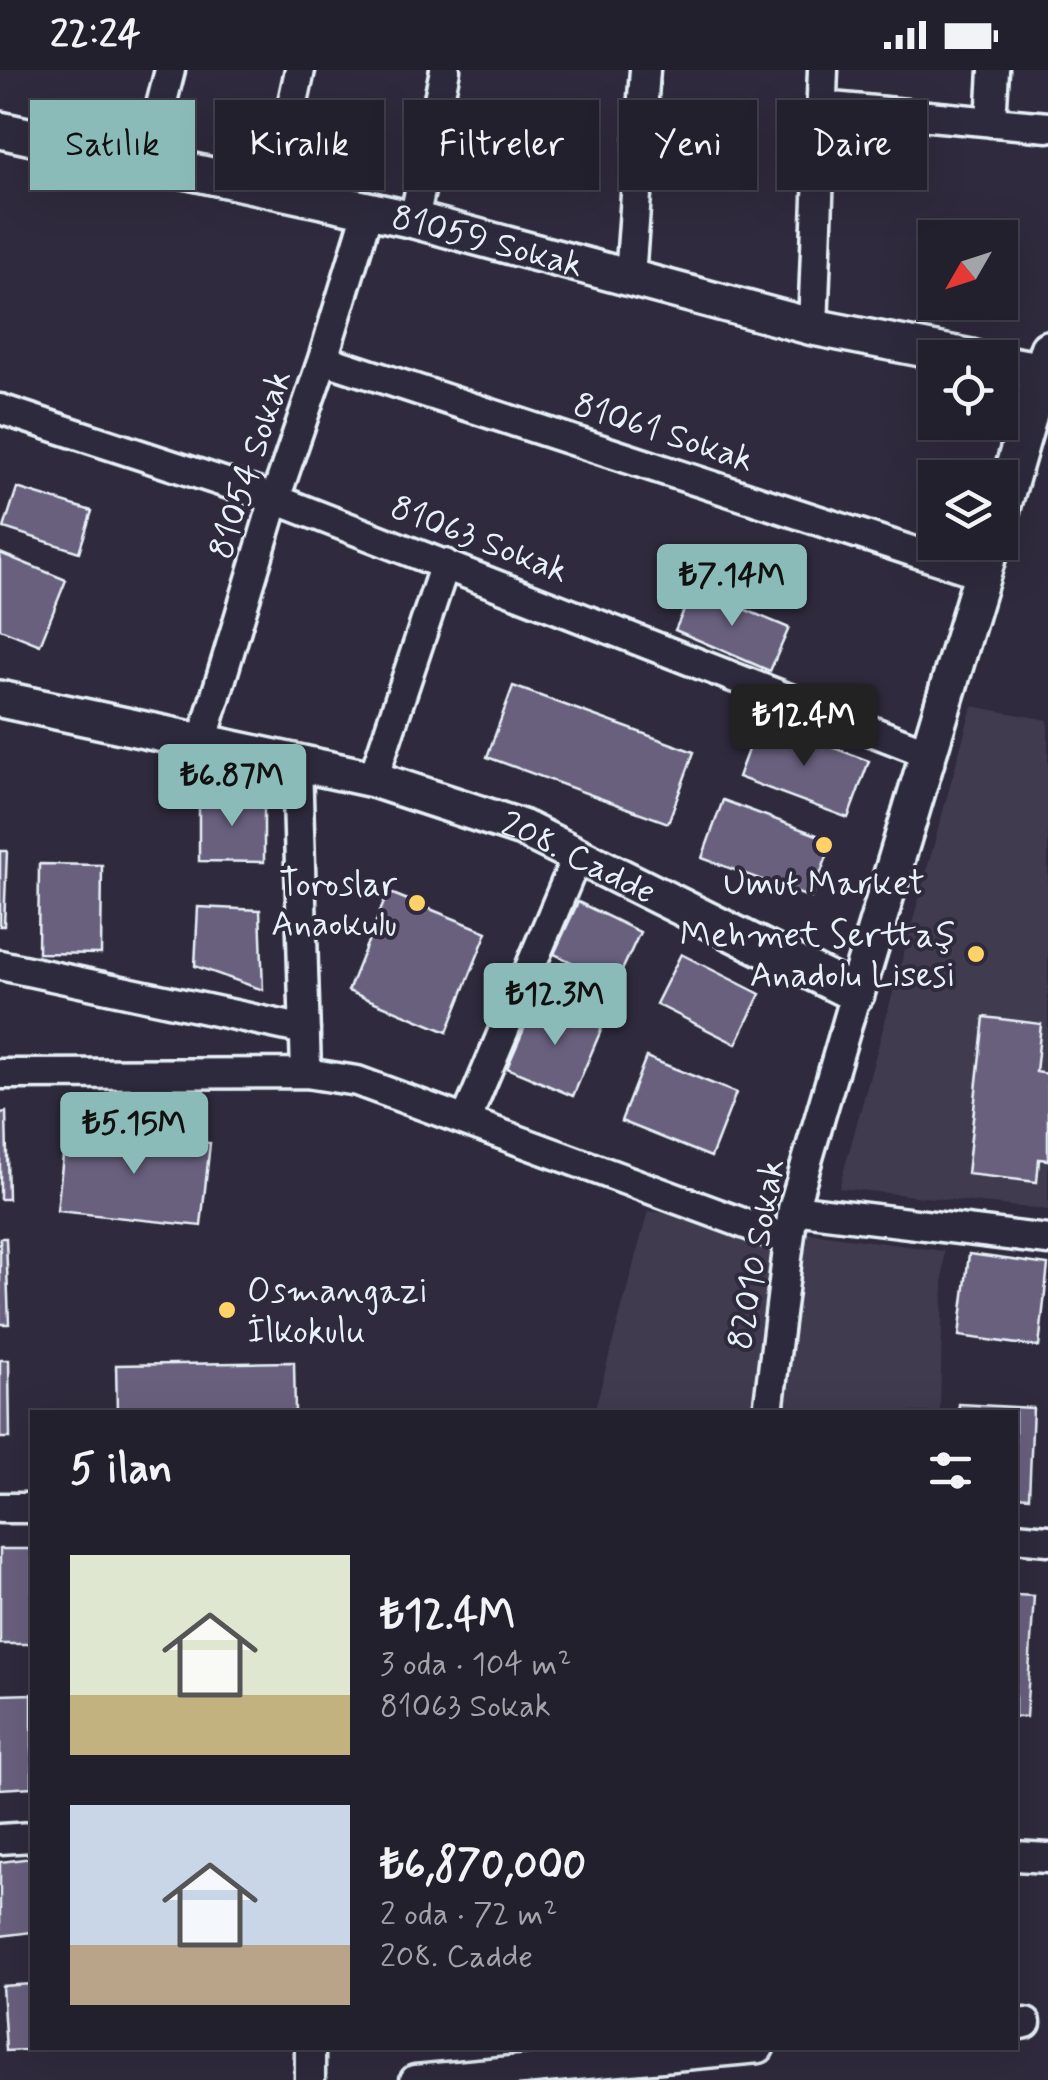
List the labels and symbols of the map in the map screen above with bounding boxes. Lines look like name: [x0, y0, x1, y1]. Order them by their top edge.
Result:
street label: 81059 Sokak: [388, 195, 588, 289]
north arrow: [918, 220, 1018, 320]
street label: 81054 Sokak: [199, 364, 303, 565]
street label: 81061 Sokak: [567, 382, 759, 484]
street label: 81063 Sokak: [384, 485, 575, 595]
pin: ₺7.14M: [651, 544, 813, 629]
pin: ₺12.4M: [723, 684, 885, 769]
pin: ₺6.87M: [151, 744, 313, 829]
street label: 208. Cadde: [495, 802, 663, 916]
marker: Umut Market: [813, 834, 835, 856]
place label: Umut Market: [723, 861, 925, 907]
place label: Toroslar Anaokulu: [271, 862, 398, 948]
marker: Toroslar Anaokulu: [406, 892, 428, 914]
place label: Mehmet Serttaş Anadolu Lisesi: [680, 913, 956, 999]
marker: Mehmet Serttaş Anadolu Lisesi: [965, 943, 987, 965]
pin: ₺12.3M: [474, 963, 636, 1048]
pin: ₺5.15M: [53, 1092, 215, 1177]
street label: 82010 Sokak: [718, 1155, 796, 1353]
place label: Osmangazi İlkokulu: [247, 1269, 428, 1355]
marker: Osmangazi İlkokulu: [216, 1299, 238, 1321]

